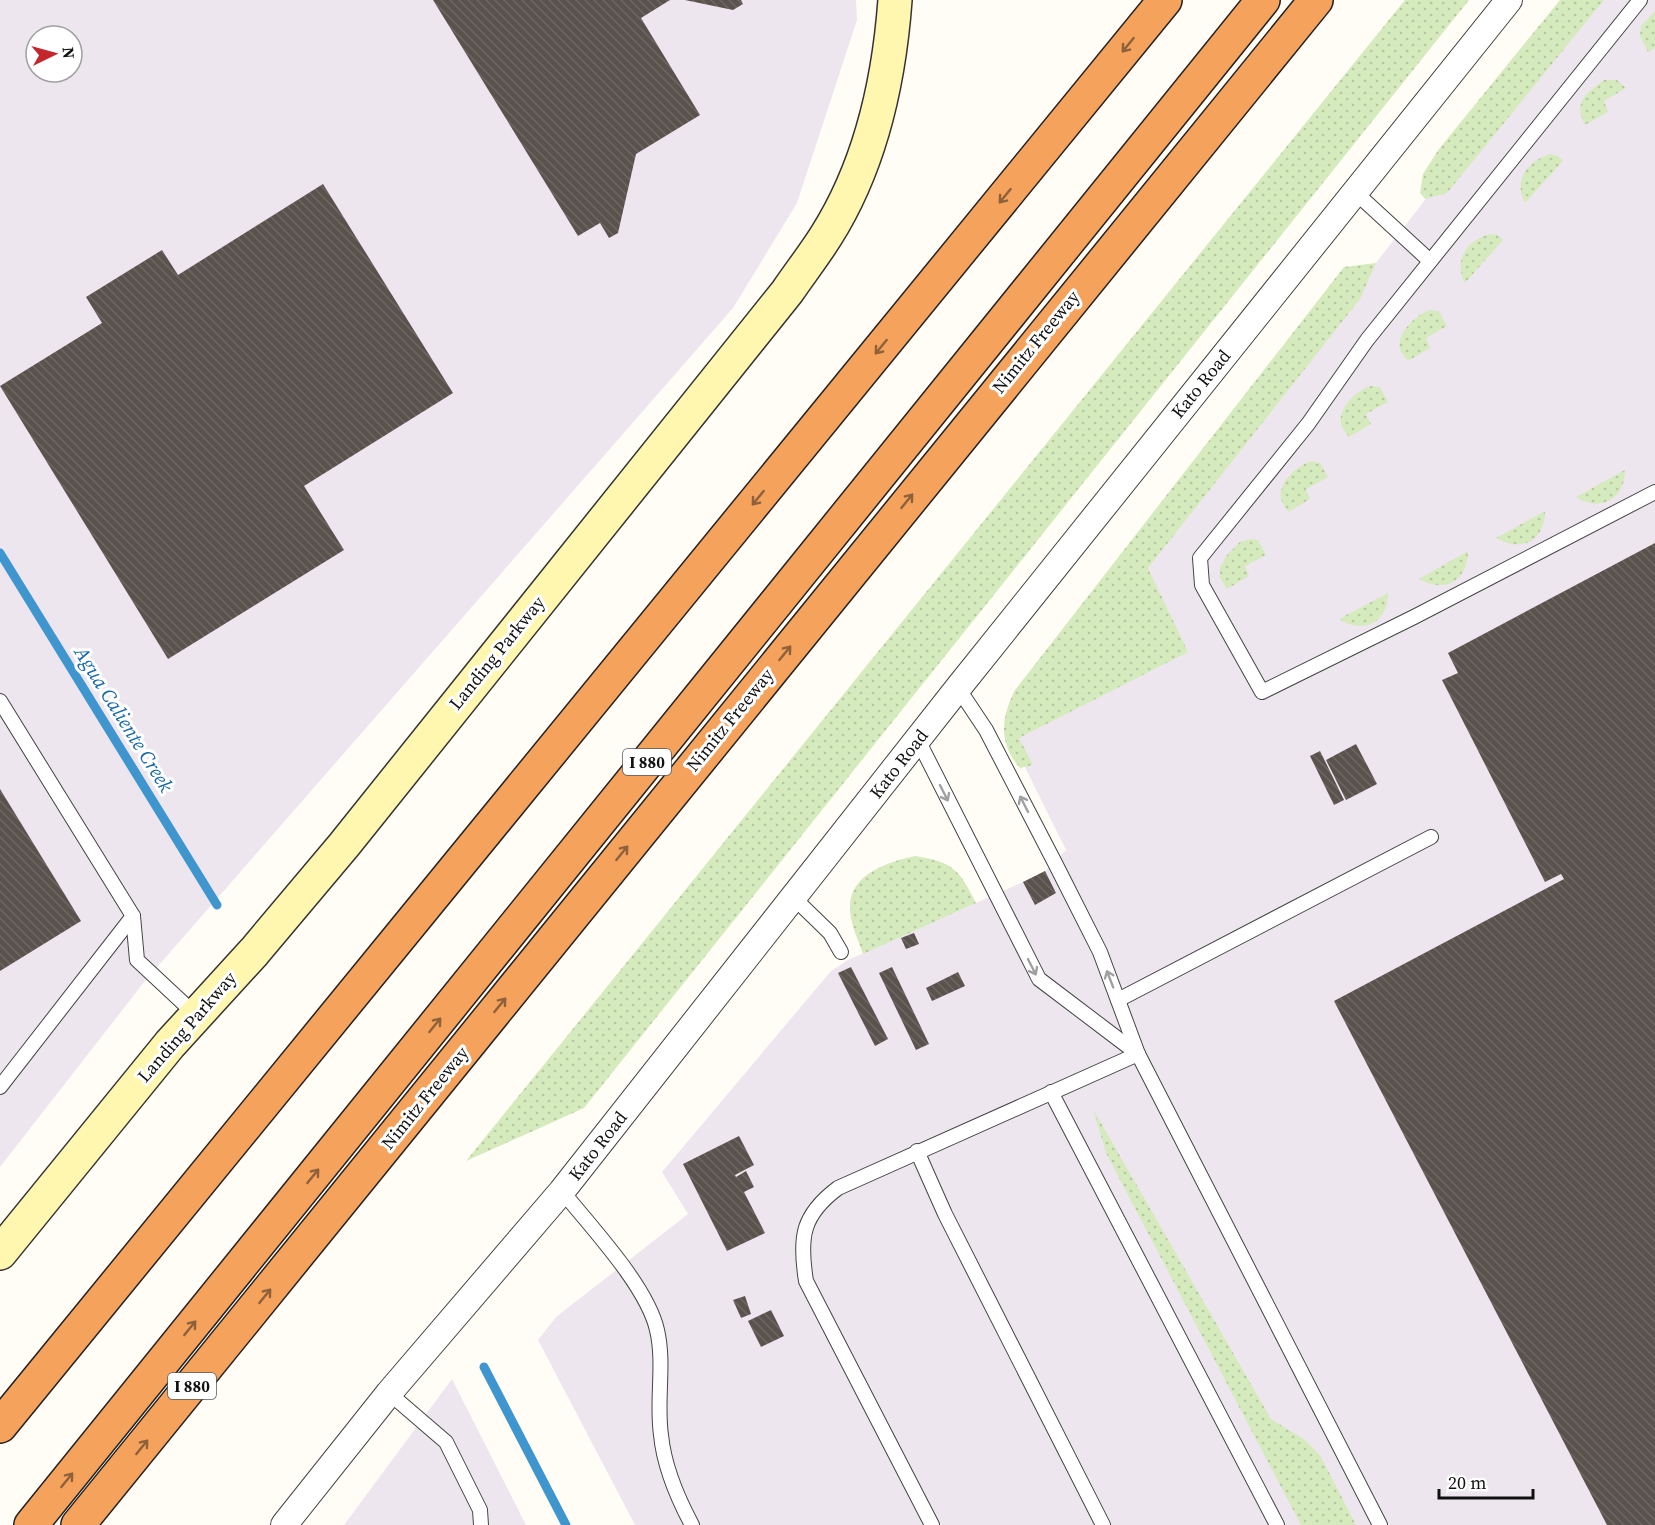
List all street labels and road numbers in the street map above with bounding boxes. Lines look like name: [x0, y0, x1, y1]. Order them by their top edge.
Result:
street label: Nimitz Freeway: [986, 284, 1085, 398]
street label: Kato Road: [1165, 344, 1236, 423]
street label: Landing Parkway: [443, 590, 551, 715]
street label: Nimitz Freeway: [680, 662, 779, 776]
street label: Kato Road: [864, 724, 934, 804]
road number: I 880: [623, 749, 671, 775]
street label: Landing Parkway: [131, 965, 242, 1087]
street label: Nimitz Freeway: [375, 1040, 474, 1154]
street label: Kato Road: [563, 1106, 633, 1186]
road number: I 880: [168, 1373, 216, 1399]

